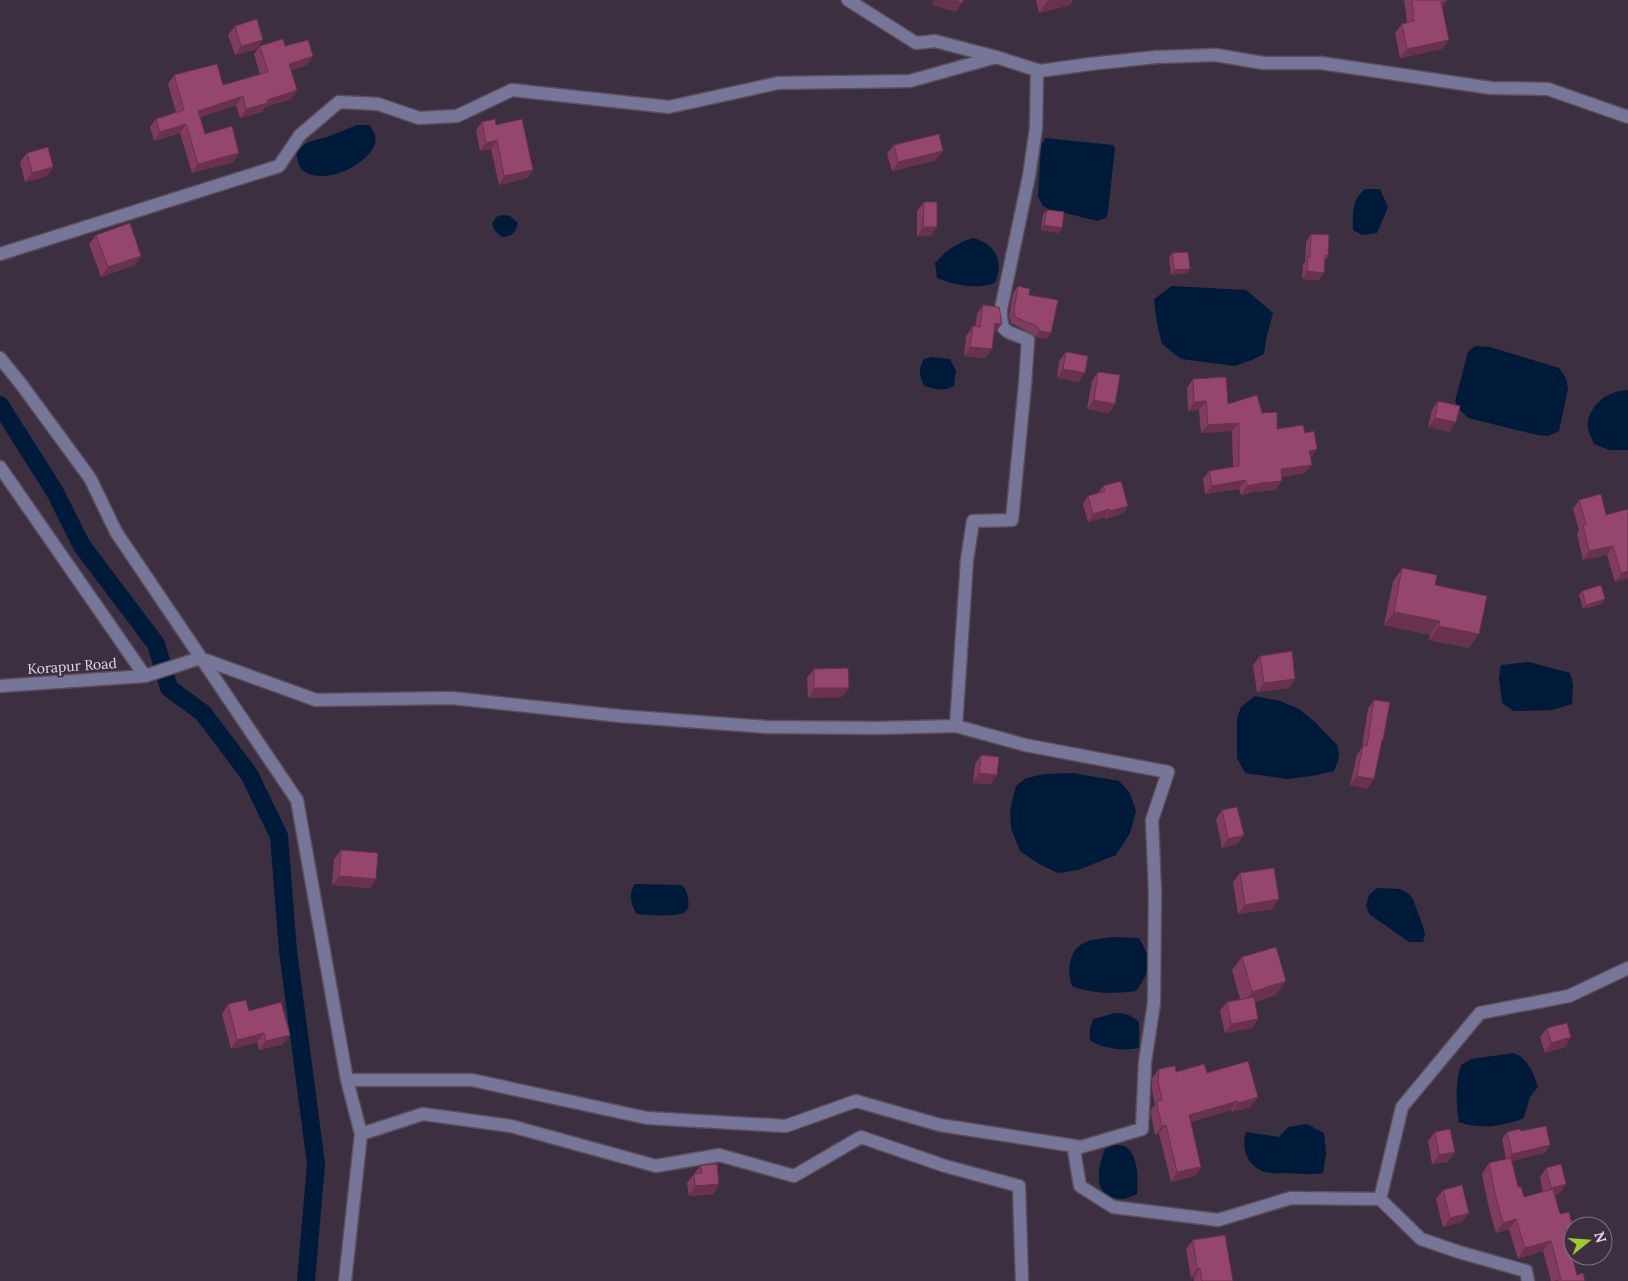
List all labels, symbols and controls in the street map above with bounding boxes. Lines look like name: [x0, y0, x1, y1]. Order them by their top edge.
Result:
street label: Korapur Road: [27, 654, 117, 678]
north arrow: [1563, 1216, 1613, 1266]
text: N: [1590, 1229, 1611, 1245]

